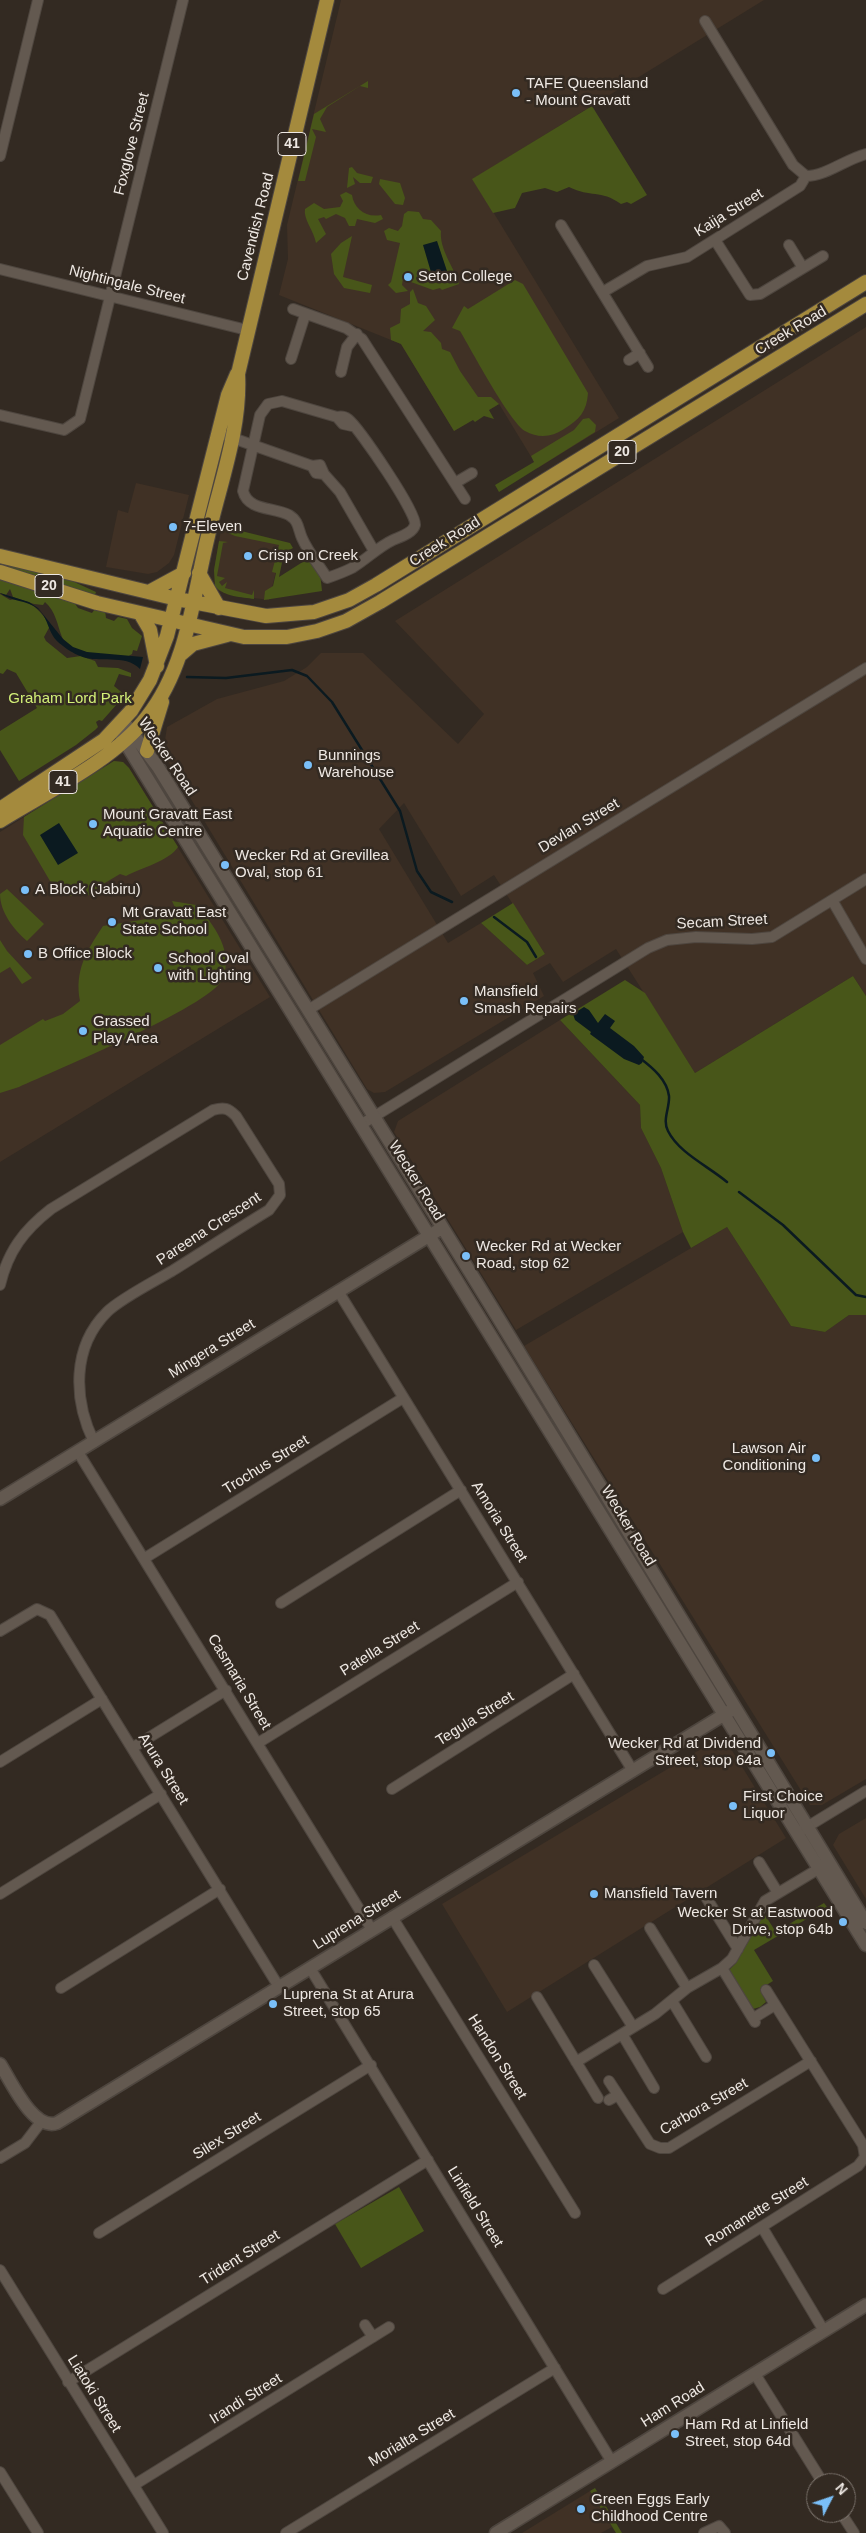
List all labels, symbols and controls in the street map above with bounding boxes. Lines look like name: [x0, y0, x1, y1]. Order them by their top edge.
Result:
place label: TAFE Queensland - Mount Gravatt: [526, 75, 648, 110]
marker: TAFE Queensland - Mount Gravatt: [510, 87, 522, 99]
street label: Foxglove Street: [111, 91, 153, 197]
road number: 41: [278, 132, 306, 156]
street label: Cavendish Road: [234, 171, 278, 283]
street label: Kaija Street: [691, 185, 767, 241]
street label: Nightingale Street: [67, 262, 187, 308]
place label: Seton College: [418, 268, 512, 286]
marker: Seton College: [402, 271, 414, 283]
street label: Creek Road: [752, 303, 830, 359]
road number: 20: [608, 441, 636, 464]
street label: Creek Road: [406, 513, 484, 571]
place label: 7-Eleven: [183, 518, 242, 536]
marker: 7-Eleven: [167, 521, 179, 533]
place label: Crisp on Creek: [258, 547, 358, 565]
marker: Crisp on Creek: [242, 550, 254, 562]
road number: 20: [35, 574, 63, 598]
park label: Graham Lord Park: [8, 690, 132, 708]
street label: Wecker Road: [134, 714, 200, 800]
place label: Bunnings Warehouse: [318, 747, 394, 782]
marker: Bunnings Warehouse: [302, 759, 314, 771]
road number: 41: [49, 770, 77, 794]
street label: Devlan Street: [535, 795, 623, 857]
place label: Mount Gravatt East Aquatic Centre: [103, 806, 232, 841]
marker: Mount Gravatt East Aquatic Centre: [87, 818, 99, 830]
place label: Wecker Rd at Grevillea Oval, stop 61: [235, 847, 389, 882]
marker: Wecker Rd at Grevillea Oval, stop 61: [219, 859, 231, 871]
place label: A Block (Jabiru): [35, 881, 141, 899]
marker: A Block (Jabiru): [19, 884, 31, 896]
place label: Mt Gravatt East State School: [122, 904, 226, 939]
street label: Secam Street: [676, 911, 768, 933]
marker: Mt Gravatt East State School: [106, 916, 118, 928]
place label: B Office Block: [38, 945, 132, 963]
marker: B Office Block: [22, 948, 34, 960]
place label: School Oval with Lighting: [168, 950, 251, 985]
marker: School Oval with Lighting: [152, 962, 164, 974]
place label: Mansfield Smash Repairs: [474, 983, 577, 1018]
marker: Mansfield Smash Repairs: [458, 995, 470, 1007]
place label: Grassed Play Area: [93, 1013, 158, 1048]
marker: Grassed Play Area: [77, 1025, 89, 1037]
street label: Wecker Road: [384, 1138, 448, 1224]
street label: Pareena Crescent: [153, 1189, 265, 1269]
place label: Wecker Rd at Wecker Road, stop 62: [476, 1238, 621, 1273]
marker: Wecker Rd at Wecker Road, stop 62: [460, 1250, 472, 1262]
street label: Mingera Street: [166, 1315, 258, 1383]
street label: Trochus Street: [220, 1431, 312, 1499]
place label: Lawson Air Conditioning: [723, 1440, 806, 1475]
marker: Lawson Air Conditioning: [810, 1452, 822, 1464]
street label: Amoria Street: [467, 1478, 531, 1566]
street label: Wecker Road: [597, 1483, 659, 1569]
street label: Patella Street: [337, 1618, 423, 1680]
street label: Casmaria Street: [203, 1631, 275, 1733]
street label: Tegula Street: [433, 1688, 517, 1750]
street label: Arura Street: [134, 1730, 192, 1808]
place label: Wecker Rd at Dividend Street, stop 64a: [608, 1735, 761, 1770]
marker: Wecker Rd at Dividend Street, stop 64a: [765, 1747, 777, 1759]
place label: First Choice Liquor: [743, 1788, 823, 1823]
marker: First Choice Liquor: [727, 1800, 739, 1812]
place label: Mansfield Tavern: [604, 1885, 717, 1903]
street label: Luprena Street: [310, 1886, 404, 1954]
marker: Mansfield Tavern: [588, 1888, 600, 1900]
place label: Wecker St at Eastwood Drive, stop 64b: [677, 1904, 833, 1939]
marker: Wecker St at Eastwood Drive, stop 64b: [837, 1916, 849, 1928]
place label: Luprena St at Arura Street, stop 65: [283, 1986, 414, 2021]
marker: Luprena St at Arura Street, stop 65: [267, 1998, 279, 2010]
street label: Handon Street: [464, 2011, 530, 2103]
street label: Carbora Street: [657, 2075, 751, 2139]
street label: Silex Street: [190, 2108, 264, 2164]
street label: Linfield Street: [443, 2163, 507, 2251]
street label: Romanette Street: [702, 2173, 812, 2251]
street label: Trident Street: [197, 2226, 283, 2290]
street label: Liatoki Street: [63, 2352, 125, 2436]
street label: Irandi Street: [207, 2370, 285, 2428]
street label: Ham Road: [638, 2378, 708, 2432]
street label: Morialta Street: [366, 2405, 458, 2471]
place label: Ham Rd at Linfield Street, stop 64d: [685, 2416, 808, 2451]
marker: Ham Rd at Linfield Street, stop 64d: [669, 2428, 681, 2440]
north arrow: [806, 2473, 856, 2523]
text: N: [832, 2480, 851, 2498]
place label: Green Eggs Early Childhood Centre: [591, 2491, 709, 2526]
marker: Green Eggs Early Childhood Centre: [575, 2503, 587, 2515]

